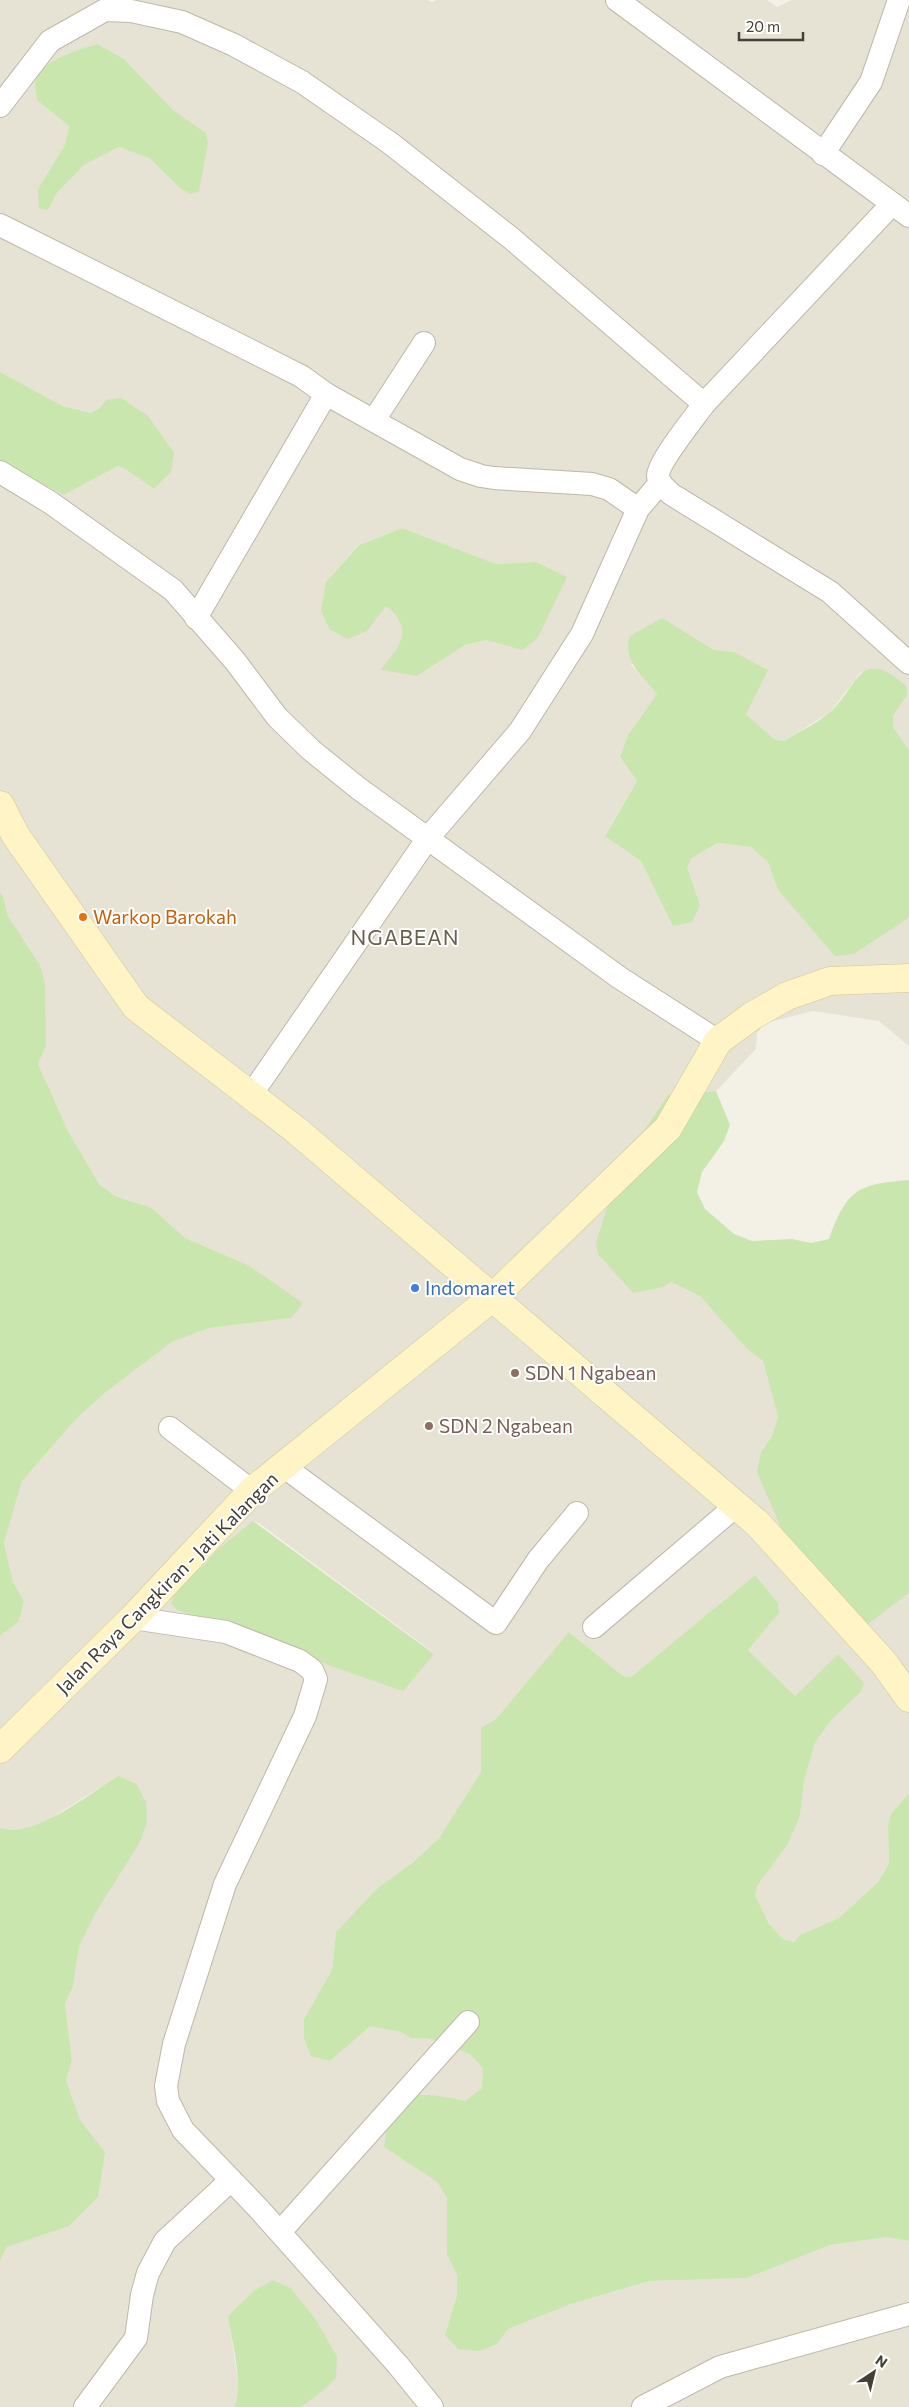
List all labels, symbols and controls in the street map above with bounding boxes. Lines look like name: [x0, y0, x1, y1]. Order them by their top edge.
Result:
scale bar: [739, 10, 803, 42]
text: 20 m: [746, 17, 780, 35]
place label: Warkop Barokah: [93, 905, 237, 928]
marker: Warkop Barokah: [77, 911, 89, 923]
district label: NGABEAN: [350, 924, 460, 949]
place label: Indomaret: [425, 1276, 515, 1299]
marker: Indomaret: [409, 1282, 421, 1294]
place label: SDN 1 Ngabean: [525, 1361, 656, 1384]
marker: SDN 1 Ngabean: [509, 1367, 521, 1379]
place label: SDN 2 Ngabean: [439, 1414, 573, 1437]
marker: SDN 2 Ngabean: [423, 1420, 435, 1432]
street label: Jalan Raya Cangkiran - Jati Kalangan: [51, 1467, 282, 1698]
north arrow: [849, 2347, 899, 2397]
text: N: [873, 2351, 891, 2371]

